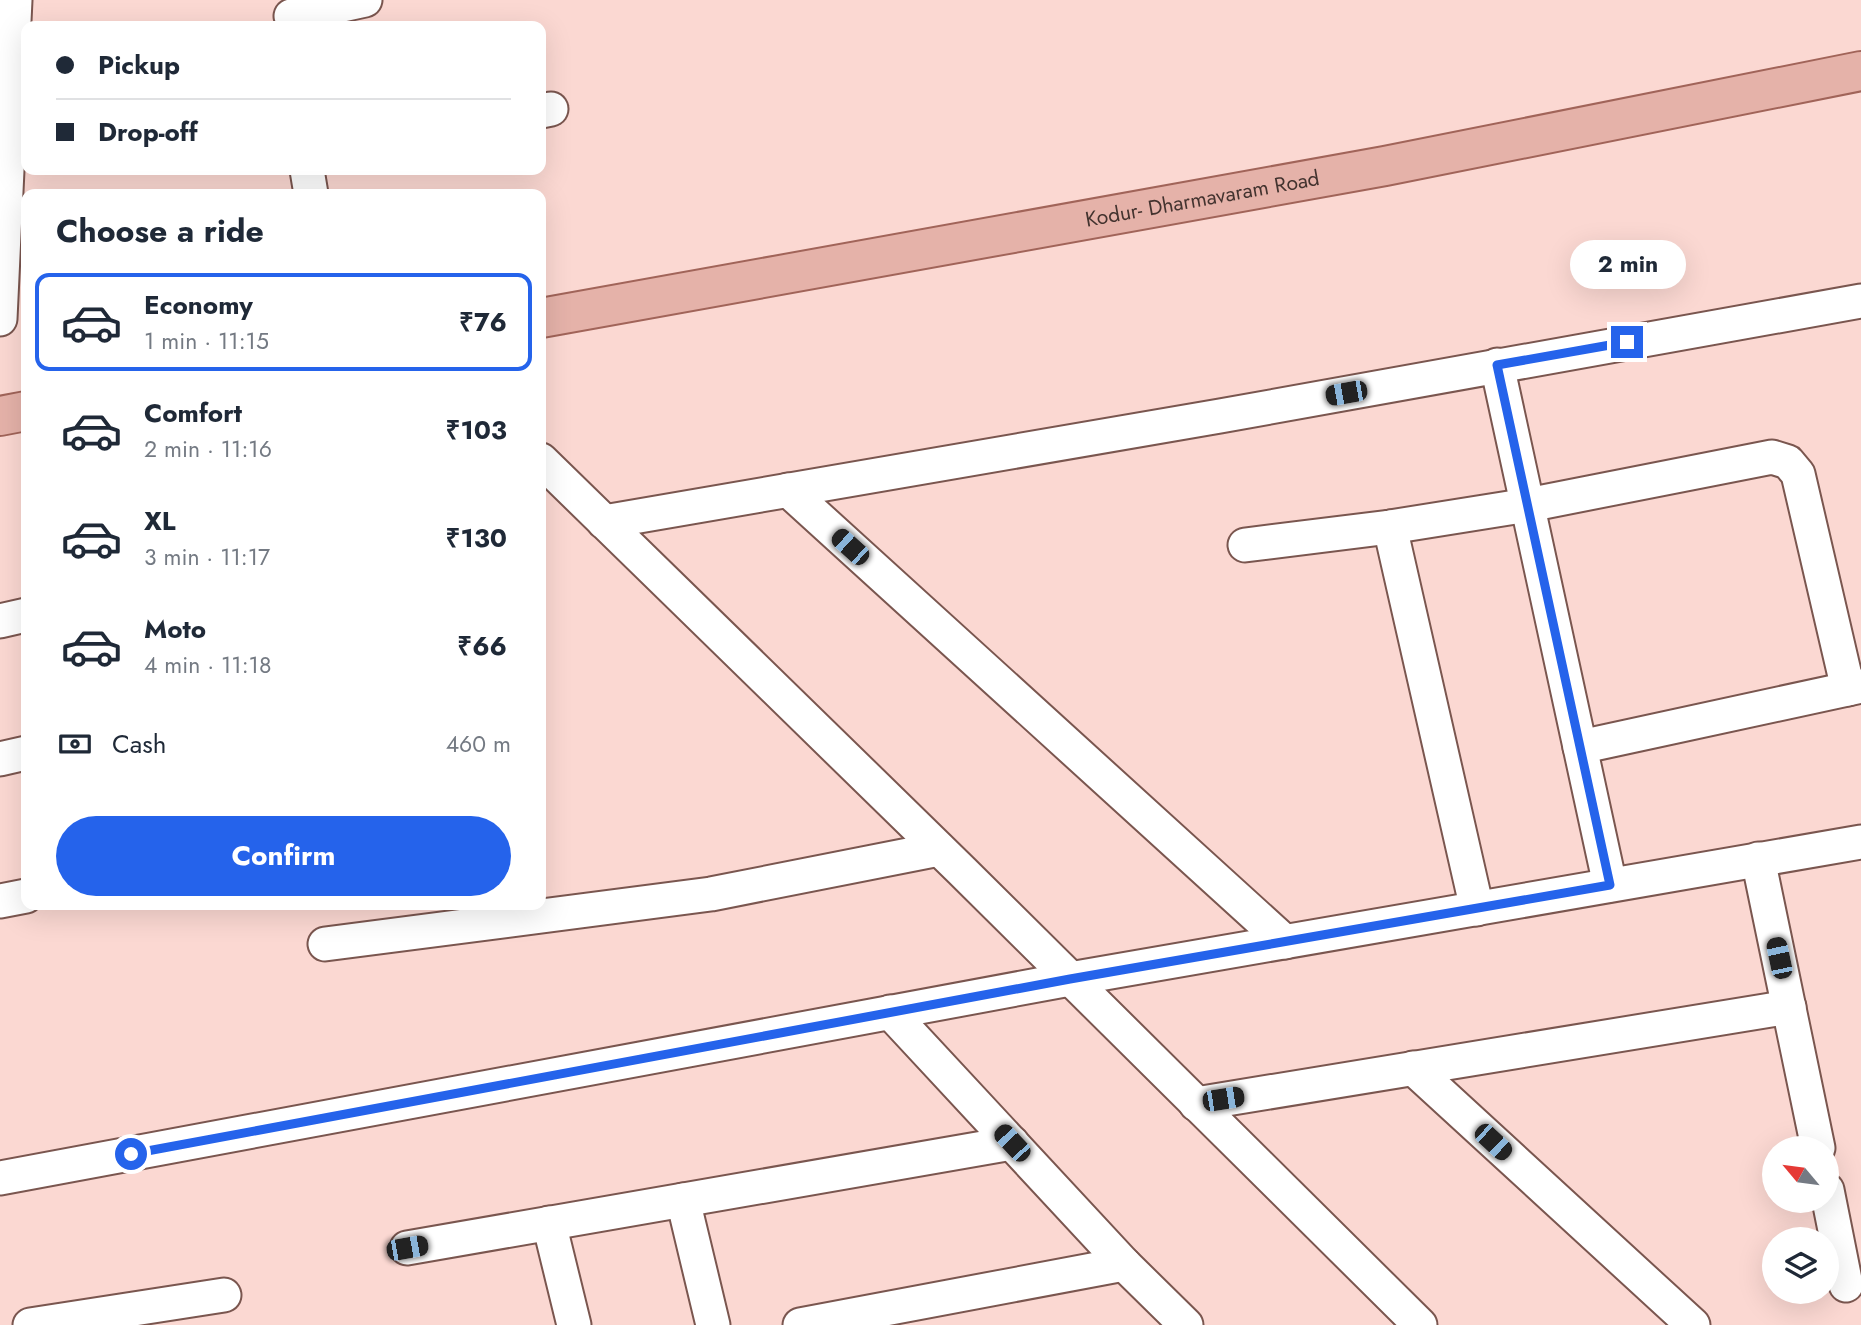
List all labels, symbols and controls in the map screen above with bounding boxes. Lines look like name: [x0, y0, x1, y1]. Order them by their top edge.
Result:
text: Pickup: [98, 46, 180, 84]
text: Drop-off: [98, 113, 198, 151]
street label: Kodur- Dharmavaram Road: [1083, 163, 1322, 235]
text: Choose a ride: [56, 208, 264, 254]
callout: 2 min: [1569, 240, 1685, 290]
text: 2 min: [1598, 247, 1658, 281]
text: Economy: [144, 286, 253, 324]
icon: car: [60, 291, 123, 354]
text: ₹76: [459, 303, 507, 341]
text: 1 min · 11:15: [144, 324, 269, 358]
route end: [1611, 326, 1643, 358]
car: [1324, 379, 1369, 407]
text: Comfort: [144, 394, 242, 432]
icon: car: [60, 399, 123, 462]
text: ₹103: [446, 411, 507, 449]
text: 2 min · 11:16: [144, 432, 272, 466]
text: XL: [144, 502, 176, 540]
icon: car: [60, 507, 123, 570]
text: ₹130: [446, 519, 507, 557]
car: [828, 525, 873, 569]
text: 3 min · 11:17: [144, 540, 270, 574]
text: Moto: [144, 610, 206, 648]
icon: car: [60, 615, 123, 678]
text: ₹66: [457, 627, 507, 665]
text: 4 min · 11:18: [144, 648, 272, 682]
icon: cash: [56, 725, 94, 763]
text: Cash: [112, 725, 166, 763]
text: 460 m: [446, 727, 511, 761]
button: Confirm: [56, 816, 511, 896]
car: [1765, 935, 1794, 981]
car: [1201, 1085, 1246, 1113]
car: [990, 1120, 1035, 1166]
car: [1471, 1120, 1516, 1164]
north arrow: [1762, 1136, 1839, 1213]
map controls: [1762, 1136, 1839, 1304]
route start: [115, 1138, 147, 1170]
button: layers: [1762, 1227, 1839, 1304]
car: [385, 1234, 430, 1262]

